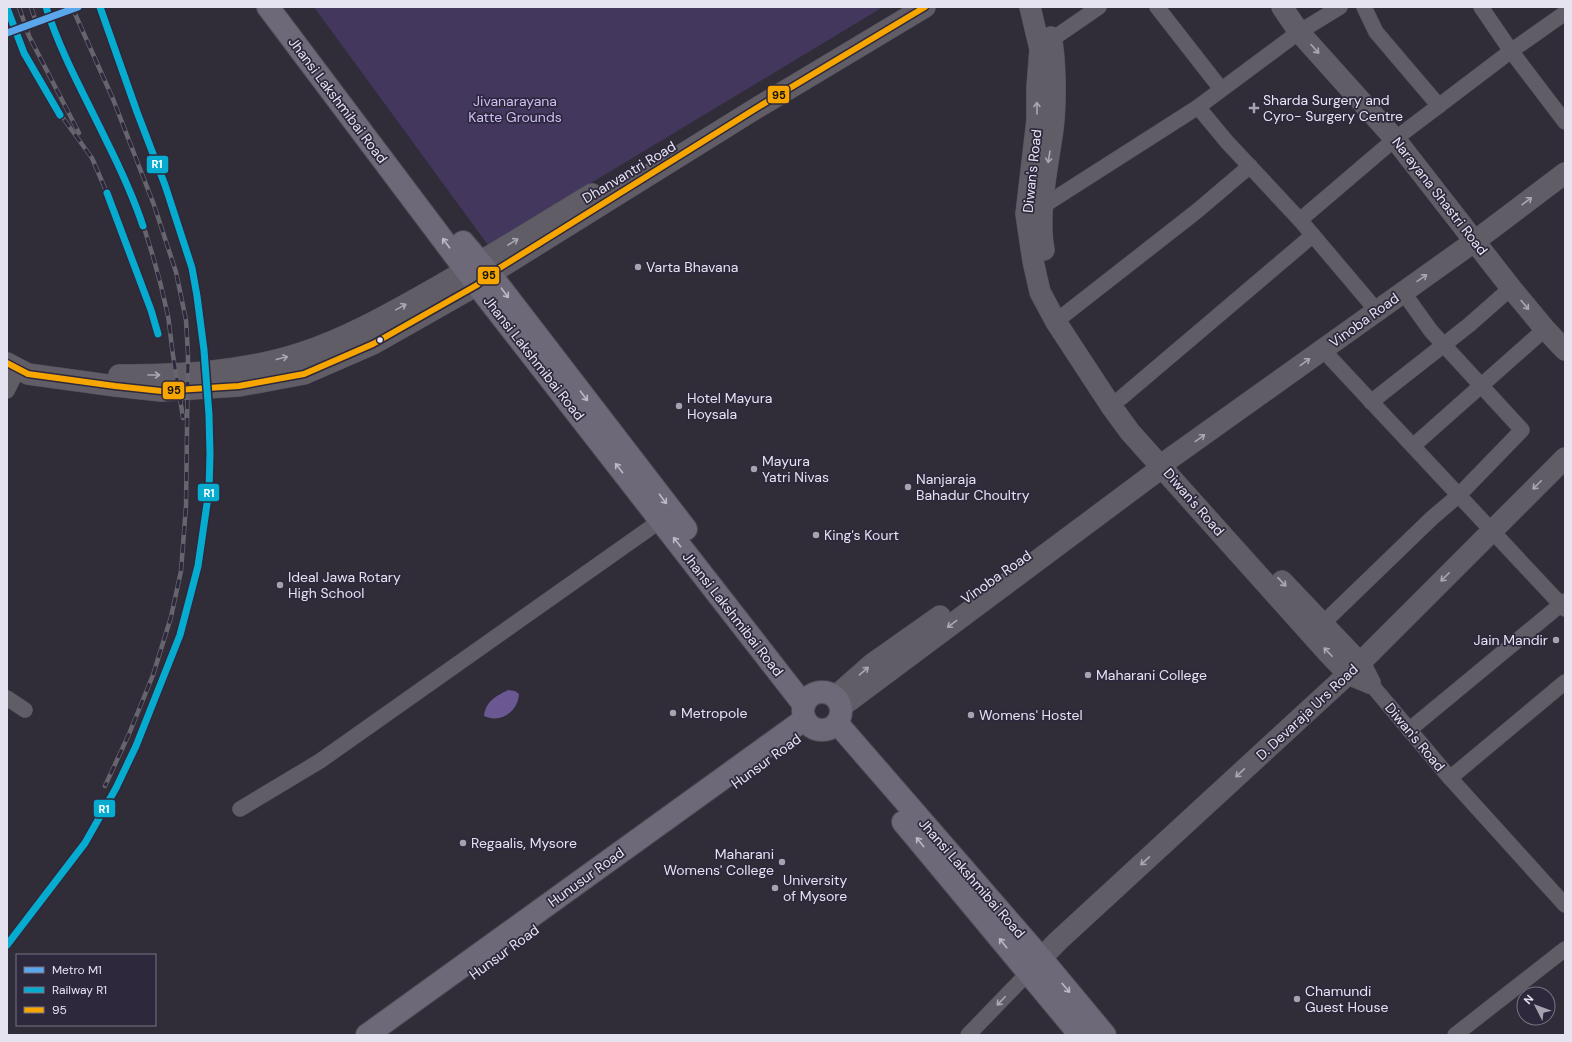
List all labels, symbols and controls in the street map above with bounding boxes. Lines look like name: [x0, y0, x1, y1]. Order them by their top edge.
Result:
street label: Jhansi Lakshmibai Road: [285, 33, 391, 167]
one-way arrow: [1310, 44, 1319, 54]
line badge: 95: [767, 85, 790, 104]
text: 95: [772, 88, 786, 102]
place label: Sharda Surgery and Cyro- Surgery Centre: [1263, 91, 1403, 125]
park label: Jivanarayana Katte Grounds: [468, 92, 562, 126]
one-way arrow: [1033, 102, 1041, 115]
marker: Sharda Surgery and Cyro- Surgery Centre: [1248, 102, 1260, 114]
street label: Diwan's Road: [1019, 128, 1045, 214]
street label: Narayana Shastri Road: [1388, 133, 1492, 259]
street label: Dhanvantri Road: [579, 137, 679, 207]
one-way arrow: [1045, 150, 1053, 163]
line badge: R1: [146, 155, 169, 174]
text: R1: [152, 157, 162, 171]
one-way arrow: [1522, 197, 1533, 206]
one-way arrow: [442, 238, 450, 249]
one-way arrow: [507, 238, 518, 246]
place label: Varta Bhavana: [646, 258, 738, 276]
marker: Varta Bhavana: [633, 262, 643, 272]
line badge: 95: [477, 266, 500, 285]
text: 95: [482, 268, 496, 282]
one-way arrow: [1417, 274, 1428, 282]
one-way arrow: [500, 287, 509, 298]
street label: Vinoba Road: [1326, 289, 1402, 351]
street label: Jhansi Lakshmibai Road: [480, 292, 588, 424]
one-way arrow: [1520, 300, 1529, 310]
one-way arrow: [395, 302, 407, 310]
unlabelled marker: [375, 335, 385, 345]
one-way arrow: [275, 354, 288, 361]
one-way arrow: [1300, 358, 1311, 366]
one-way arrow: [147, 371, 160, 379]
line badge: 95: [162, 381, 185, 400]
text: 95: [167, 383, 181, 397]
place label: Hotel Mayura Hoysala: [687, 389, 772, 423]
one-way arrow: [579, 390, 588, 401]
marker: Hotel Mayura Hoysala: [674, 401, 684, 411]
one-way arrow: [1194, 434, 1205, 442]
place label: Mayura Yatri Nivas: [762, 452, 829, 486]
one-way arrow: [615, 463, 623, 474]
marker: Mayura Yatri Nivas: [749, 464, 759, 474]
street label: Diwan's Road: [1160, 464, 1228, 540]
place label: Nanjaraja Bahadur Choultry: [916, 470, 1030, 504]
one-way arrow: [1532, 480, 1542, 490]
marker: Nanjaraja Bahadur Choultry: [903, 482, 913, 492]
line badge: R1: [197, 483, 220, 502]
text: R1: [204, 486, 214, 500]
one-way arrow: [659, 494, 667, 505]
place label: King's Kourt: [824, 526, 899, 544]
marker: King's Kourt: [811, 530, 821, 540]
one-way arrow: [672, 536, 681, 547]
street label: Vinoba Road: [957, 546, 1035, 608]
street label: Jhansi Lakshmibai Road: [679, 548, 787, 680]
place label: Ideal Jawa Rotary High School: [288, 568, 401, 602]
one-way arrow: [1441, 572, 1450, 582]
one-way arrow: [1278, 576, 1287, 587]
marker: Ideal Jawa Rotary High School: [275, 580, 285, 590]
one-way arrow: [947, 620, 958, 628]
place label: Jain Mandir: [1474, 631, 1548, 649]
marker: Jain Mandir: [1551, 635, 1561, 645]
one-way arrow: [1323, 647, 1333, 657]
street label: D. Devaraja Urs Road: [1252, 660, 1362, 764]
place label: Maharani College: [1096, 666, 1207, 684]
one-way arrow: [858, 667, 869, 676]
marker: Maharani College: [1083, 670, 1093, 680]
street label: Diwan's Road: [1381, 699, 1449, 775]
place label: Metropole: [681, 704, 747, 722]
place label: Womens' Hostel: [979, 706, 1083, 724]
marker: Metropole: [668, 708, 678, 718]
marker: Womens' Hostel: [966, 710, 976, 720]
street label: Hunsur Road: [727, 730, 805, 792]
one-way arrow: [1235, 769, 1245, 778]
line badge: R1: [93, 799, 116, 818]
text: R1: [99, 802, 109, 816]
street label: Jhansi Lakshmibai Road: [915, 814, 1029, 942]
place label: Regaalis, Mysore: [471, 834, 577, 852]
one-way arrow: [916, 837, 925, 848]
marker: Regaalis, Mysore: [458, 838, 468, 848]
street label: Hunusur Road: [544, 843, 628, 911]
place label: Maharani Womens' College: [663, 845, 774, 879]
marker: Maharani Womens' College: [777, 857, 787, 867]
one-way arrow: [1140, 857, 1150, 866]
place label: University of Mysore: [783, 871, 848, 905]
marker: University of Mysore: [770, 883, 780, 893]
street label: Hunsur Road: [465, 921, 543, 983]
one-way arrow: [998, 937, 1007, 948]
legend: [16, 954, 156, 1026]
text: Metro M1: [52, 962, 102, 978]
text: Railway R1: [52, 982, 107, 998]
one-way arrow: [1061, 982, 1070, 993]
place label: Chamundi Guest House: [1305, 982, 1388, 1016]
north arrow: [1516, 986, 1556, 1026]
text: N: [1521, 992, 1536, 1007]
marker: Chamundi Guest House: [1292, 994, 1302, 1004]
one-way arrow: [996, 996, 1005, 1006]
text: 95: [52, 1002, 67, 1018]

